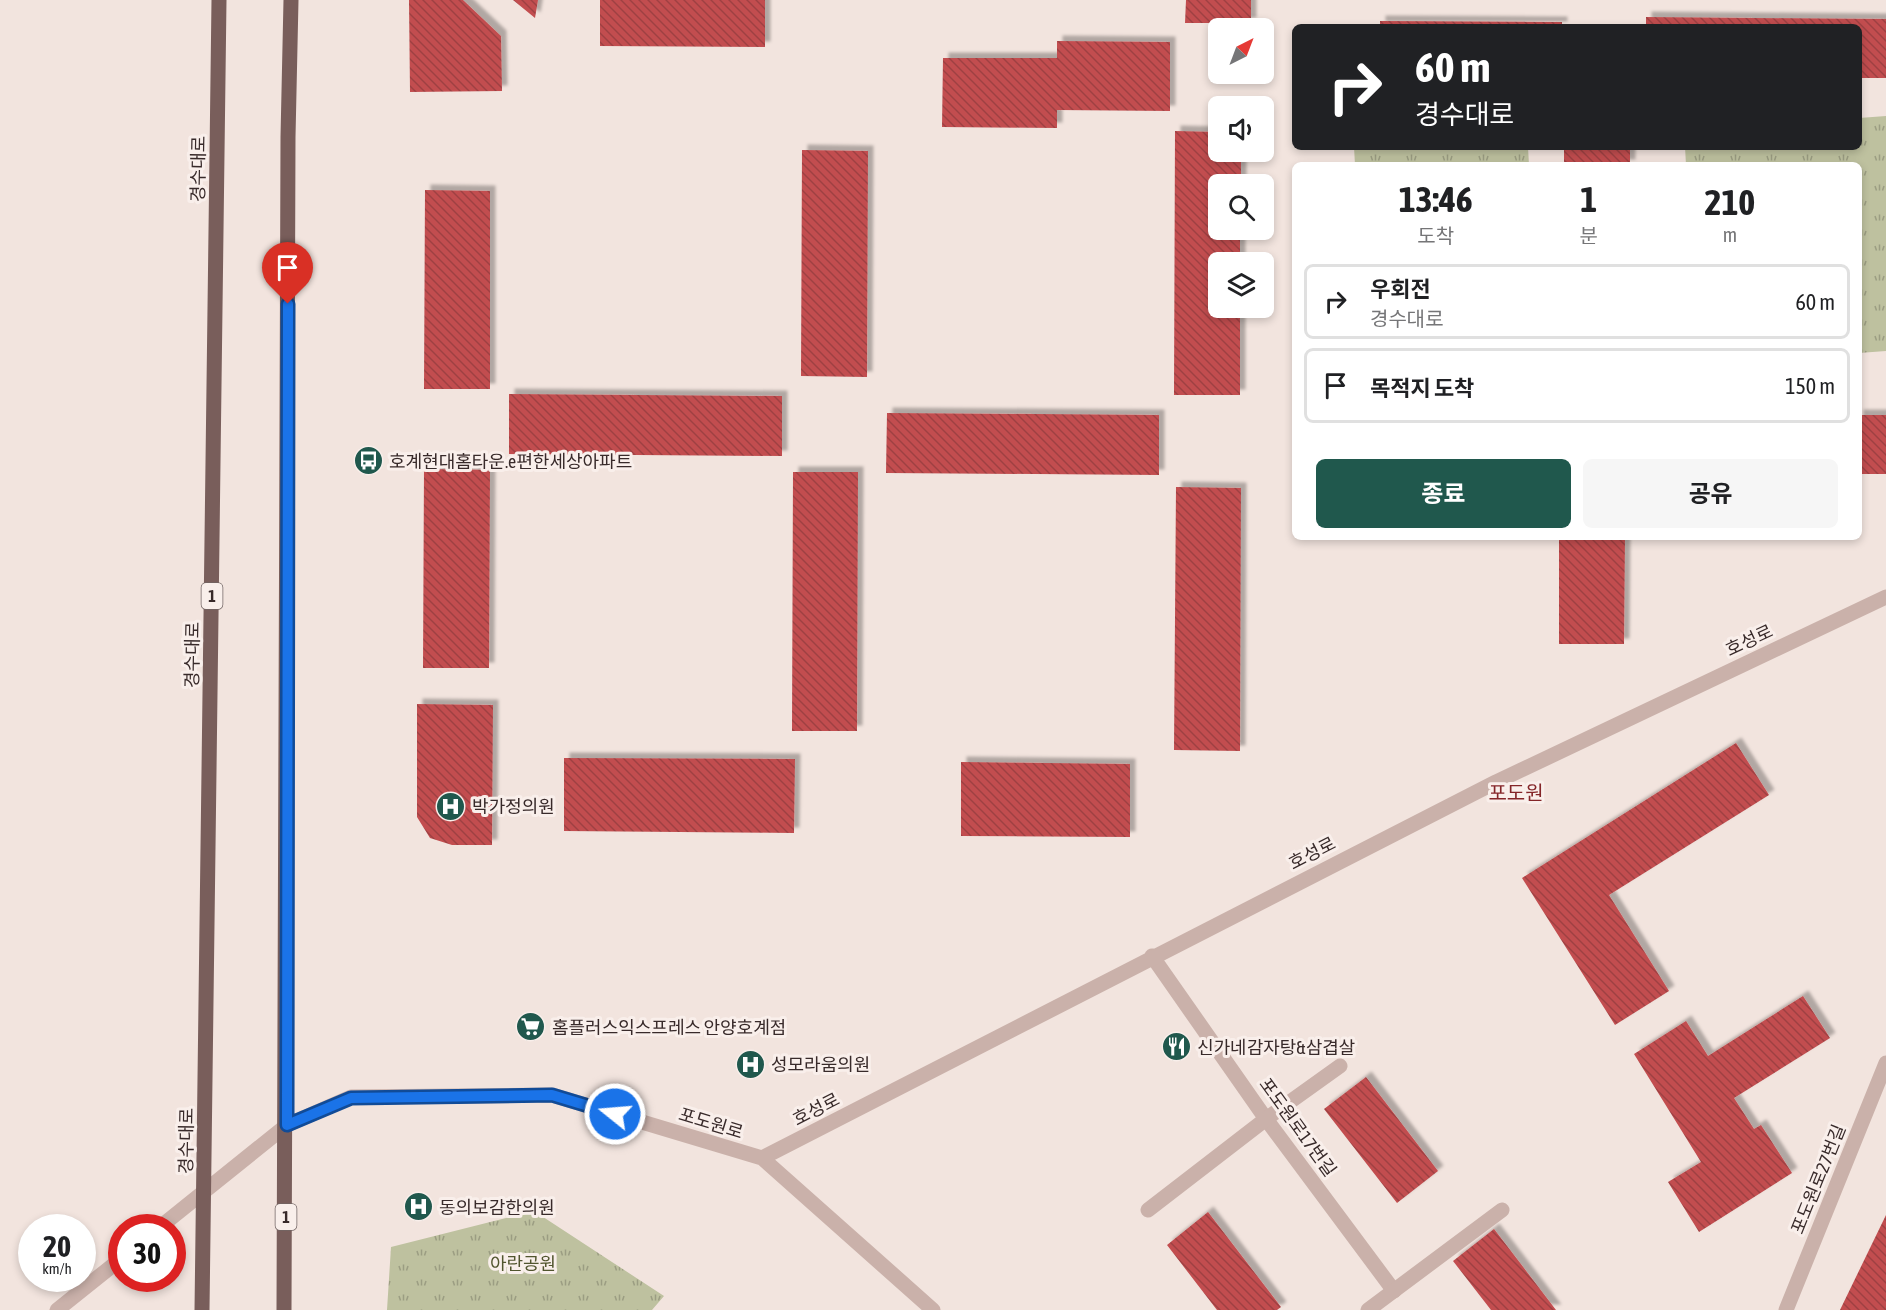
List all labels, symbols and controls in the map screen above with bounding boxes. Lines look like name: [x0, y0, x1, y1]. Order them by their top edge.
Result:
north arrow: [1208, 18, 1274, 84]
map controls: [1208, 18, 1274, 318]
text: 60 m: [1415, 43, 1490, 91]
icon: right: [1316, 48, 1394, 126]
button: sound: [1208, 96, 1274, 162]
text: 경수대로: [1415, 99, 1514, 130]
street label: 경수대로: [187, 136, 209, 202]
button: search: [1208, 174, 1274, 240]
text: 13:46: [1399, 178, 1473, 220]
text: 1: [1580, 178, 1597, 220]
text: 210: [1705, 181, 1755, 223]
text: m: [1723, 223, 1737, 246]
text: 도착: [1417, 224, 1454, 247]
text: 분: [1579, 224, 1598, 247]
pin: [262, 242, 313, 304]
icon: arrive: [271, 251, 304, 284]
button: layers: [1208, 252, 1274, 318]
text: 우회전: [1370, 276, 1431, 302]
icon: right: [1319, 285, 1352, 318]
text: 60 m: [1795, 289, 1835, 315]
text: 경수대로: [1370, 307, 1444, 330]
icon: arrive: [1319, 369, 1352, 402]
text: 150 m: [1785, 373, 1835, 399]
text: 목적지 도착: [1370, 375, 1474, 401]
bus stop icon: 호계현대홈타운.e편한세상아파트: [352, 445, 384, 477]
place label: 호계현대홈타운.e편한세상아파트: [389, 451, 632, 472]
button: 종료: [1316, 459, 1571, 528]
button: 공유: [1583, 459, 1838, 528]
road number: 1: [202, 583, 222, 609]
street label: 호성로: [1722, 620, 1776, 660]
street label: 경수대로: [181, 622, 203, 688]
district label: 포도원: [1488, 781, 1544, 804]
hospital icon: 박가정의원: [435, 790, 467, 822]
place label: 박가정의원: [472, 796, 555, 817]
street label: 호성로: [1285, 832, 1339, 874]
supermarket icon: 홈플러스익스프레스 안양호계점: [515, 1011, 547, 1043]
place label: 홈플러스익스프레스 안양호계점: [552, 1017, 786, 1038]
restaurant icon: 신가네감자탕&삼겹살: [1160, 1031, 1192, 1063]
place label: 신가네감자탕&삼겹살: [1197, 1037, 1355, 1058]
hospital icon: 성모라움의원: [734, 1048, 766, 1080]
place label: 성모라움의원: [771, 1054, 870, 1075]
street label: 포도원로17번길: [1255, 1074, 1341, 1180]
position arrow: [583, 1082, 647, 1146]
street label: 호성로: [789, 1088, 843, 1130]
street label: 포도원로: [676, 1103, 746, 1143]
street label: 경수대로: [175, 1108, 197, 1174]
street label: 포도원로27번길: [1786, 1121, 1850, 1237]
hospital icon: 동의보감한의원: [402, 1191, 434, 1223]
place label: 동의보감한의원: [439, 1197, 555, 1218]
road number: 1: [276, 1204, 296, 1230]
speed limit sign: 30: [108, 1214, 186, 1292]
text: 20: [43, 1229, 71, 1263]
park label: 아란공원: [490, 1253, 556, 1274]
text: km/h: [42, 1260, 72, 1277]

